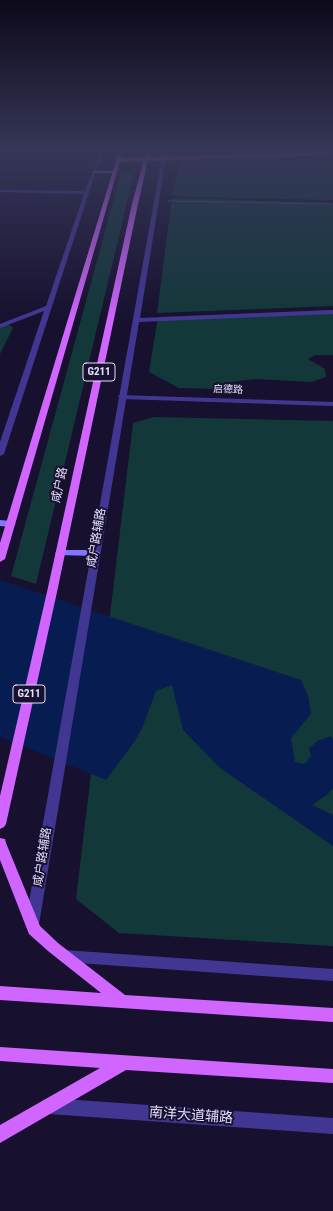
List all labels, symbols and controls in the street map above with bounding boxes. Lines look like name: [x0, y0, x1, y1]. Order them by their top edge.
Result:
road number: G211: [83, 363, 115, 381]
street label: 启德路: [213, 383, 243, 397]
street label: 咸户路: [49, 466, 71, 504]
street label: 咸户路辅路: [85, 507, 109, 569]
road number: G211: [13, 685, 45, 703]
street label: 咸户路辅路: [31, 826, 55, 888]
street label: 南洋大道辅路: [149, 1105, 233, 1127]

